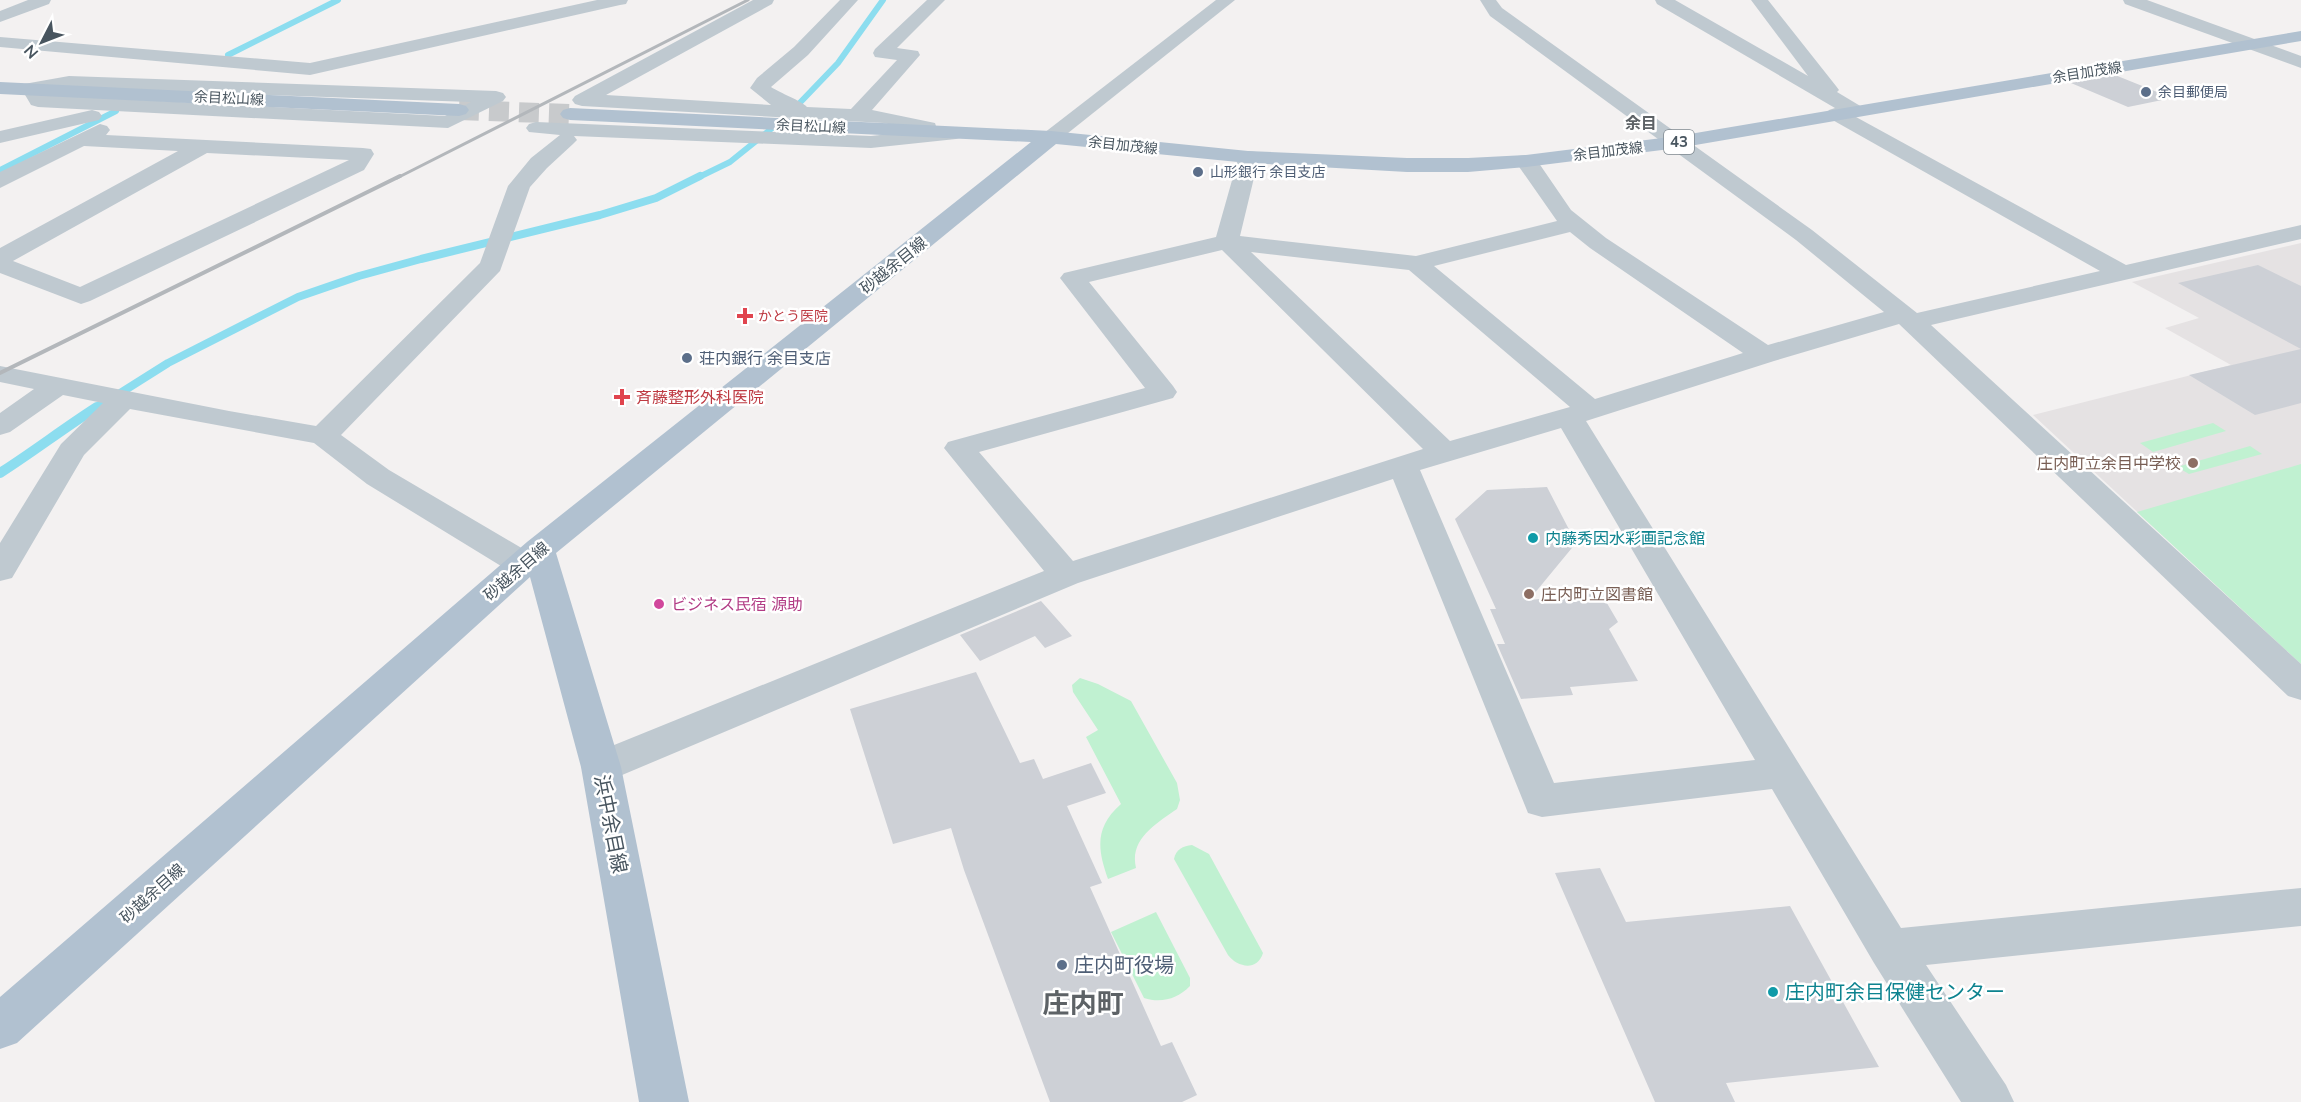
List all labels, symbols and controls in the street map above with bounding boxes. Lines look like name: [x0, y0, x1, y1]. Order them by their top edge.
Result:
north arrow: [12, 12, 72, 72]
text: N: [19, 40, 44, 63]
street label: 余目加茂線: [2051, 58, 2123, 87]
place label: 余目郵便局: [2158, 83, 2228, 102]
marker: 余目郵便局: [2139, 85, 2153, 99]
street label: 余目松山線: [194, 87, 264, 110]
district label: 余目: [1625, 113, 1657, 135]
street label: 余目松山線: [776, 115, 846, 138]
road number: 43: [1664, 130, 1694, 154]
street label: 余目加茂線: [1087, 132, 1159, 159]
street label: 余目加茂線: [1572, 138, 1644, 165]
place label: 山形銀行 余目支店: [1210, 163, 1326, 182]
marker: 山形銀行 余目支店: [1191, 165, 1205, 179]
street label: 砂越余目線: [856, 232, 932, 300]
marker: かとう医院: [736, 307, 754, 325]
place label: かとう医院: [758, 307, 828, 326]
place label: 荘内銀行 余目支店: [699, 348, 831, 370]
marker: 荘内銀行 余目支店: [680, 351, 694, 365]
place label: 斉藤整形外科医院: [636, 387, 764, 409]
marker: 斉藤整形外科医院: [613, 388, 631, 406]
place label: 庄内町立余目中学校: [2037, 453, 2181, 475]
marker: 庄内町立余目中学校: [2186, 456, 2200, 470]
place label: 内藤秀因水彩画記念館: [1545, 528, 1705, 550]
marker: 内藤秀因水彩画記念館: [1526, 531, 1540, 545]
street label: 砂越余目線: [479, 537, 554, 606]
place label: 庄内町立図書館: [1541, 584, 1653, 606]
marker: 庄内町立図書館: [1522, 587, 1536, 601]
place label: ビジネス民宿 源助: [671, 594, 803, 616]
marker: ビジネス民宿 源助: [652, 597, 666, 611]
street label: 浜中余目線: [588, 772, 633, 876]
street label: 砂越余目線: [116, 859, 190, 929]
place label: 庄内町役場: [1074, 952, 1174, 979]
marker: 庄内町役場: [1055, 958, 1069, 972]
place label: 庄内町余目保健センター: [1785, 979, 2005, 1006]
marker: 庄内町余目保健センター: [1766, 985, 1780, 999]
district label: 庄内町: [1043, 986, 1124, 1023]

